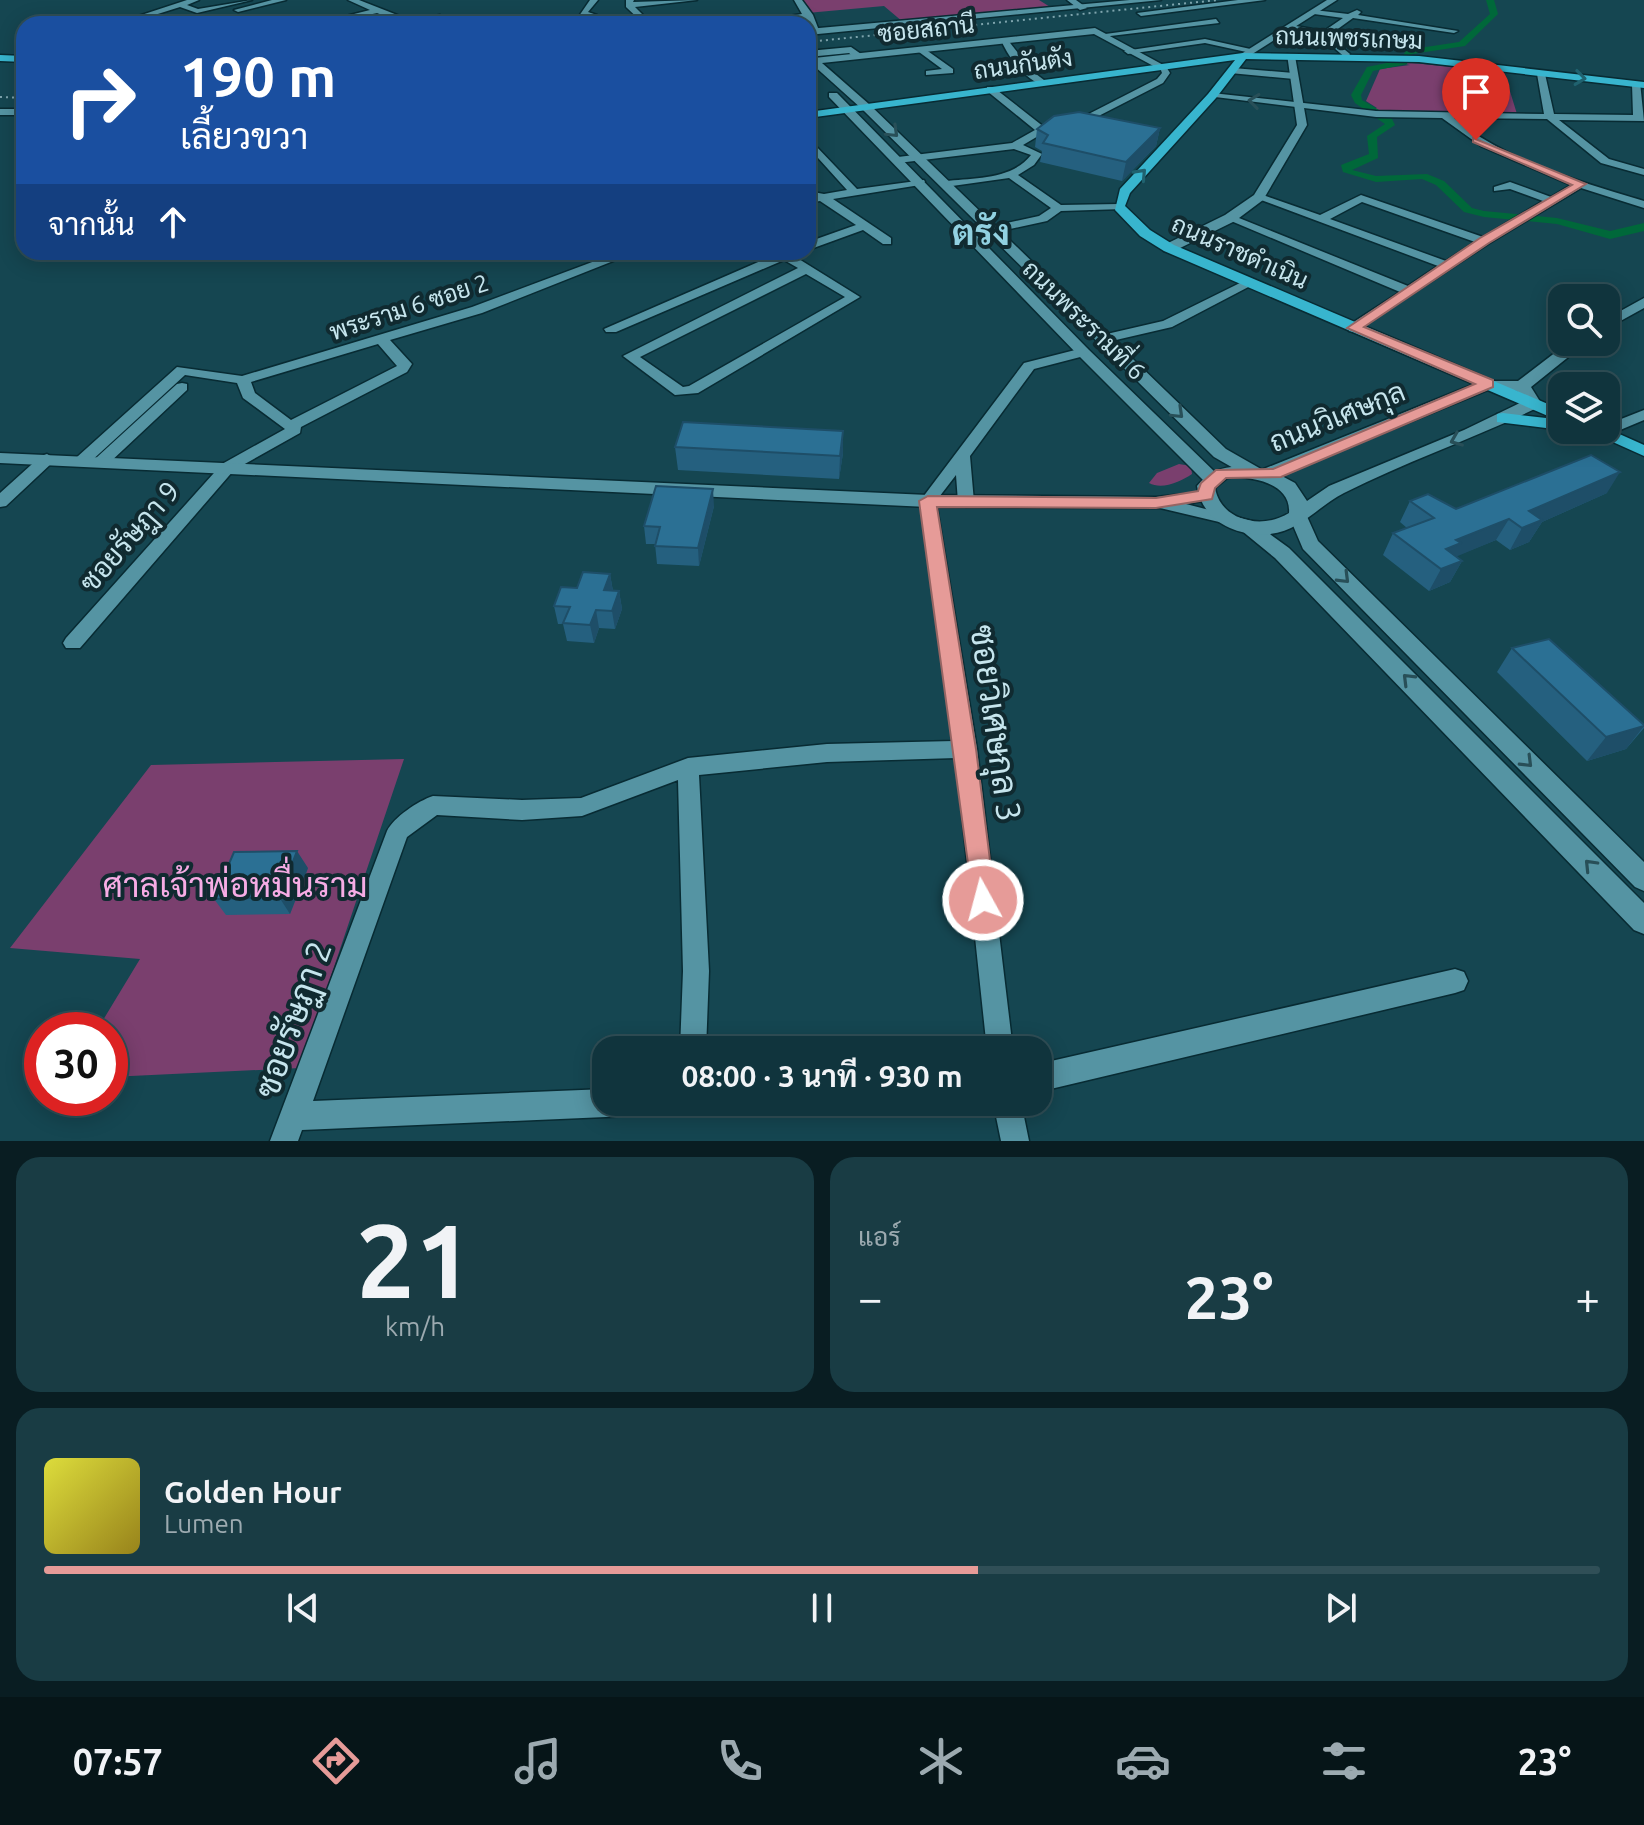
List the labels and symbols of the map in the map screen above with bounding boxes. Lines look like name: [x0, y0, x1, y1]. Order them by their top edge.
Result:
street label: ซอยสถานี: [876, 9, 976, 48]
street label: ถนนเพชรเกษม: [1275, 22, 1423, 54]
street label: ถนนกันตัง: [972, 44, 1074, 84]
pin: [1442, 58, 1510, 140]
one-way arrow: [1573, 69, 1587, 86]
one-way arrow: [1247, 93, 1260, 110]
one-way arrow: [884, 123, 898, 138]
one-way arrow: [1132, 169, 1146, 184]
street label: ถนนราชดำเนิน: [1168, 210, 1312, 294]
district label: ตรัง: [952, 211, 1010, 252]
street label: ถนนพระรามที่ 6: [1017, 250, 1155, 385]
street label: พระราม 6 ซอย 2: [326, 269, 492, 345]
street label: ถนนวิเศษกุล: [1265, 375, 1411, 462]
one-way arrow: [1169, 403, 1183, 418]
one-way arrow: [1450, 431, 1464, 447]
street label: ซอยรัษฎา 9: [71, 474, 189, 600]
one-way arrow: [1334, 569, 1349, 583]
street label: ซอยวิเศษกุล 3: [958, 622, 1030, 825]
one-way arrow: [1403, 674, 1417, 688]
one-way arrow: [1518, 753, 1532, 767]
park label: ศาลเจ้าพ่อหมื่นราม: [102, 856, 368, 903]
position arrow: [941, 858, 1025, 942]
one-way arrow: [1585, 860, 1599, 874]
street label: ซอยรัษฏา 2: [246, 935, 343, 1104]
speed limit sign: 30: [24, 1012, 128, 1116]

